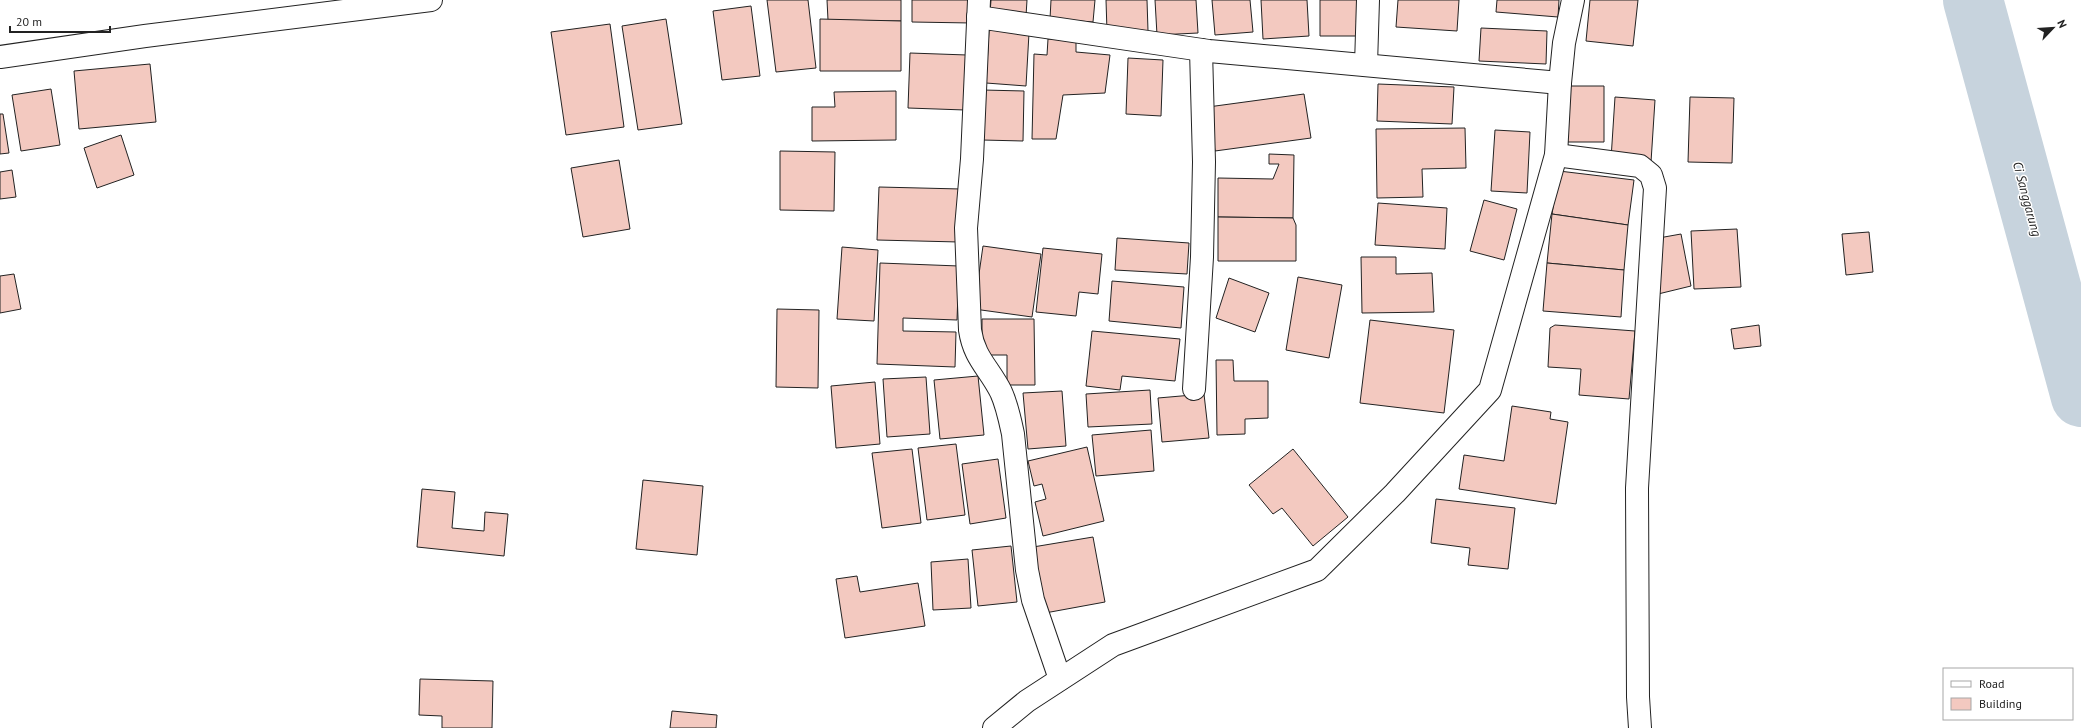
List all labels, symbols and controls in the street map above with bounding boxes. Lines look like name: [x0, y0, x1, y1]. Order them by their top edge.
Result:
scale bar: [10, 8, 110, 34]
north arrow: [2033, 8, 2073, 48]
text: 20 m: [16, 14, 42, 29]
text: N: [2054, 18, 2070, 30]
water label: Ci Sanggarung: [2009, 160, 2045, 239]
legend: [1943, 668, 2073, 720]
text: Road: [1979, 676, 2004, 691]
text: Building: [1979, 696, 2022, 711]

